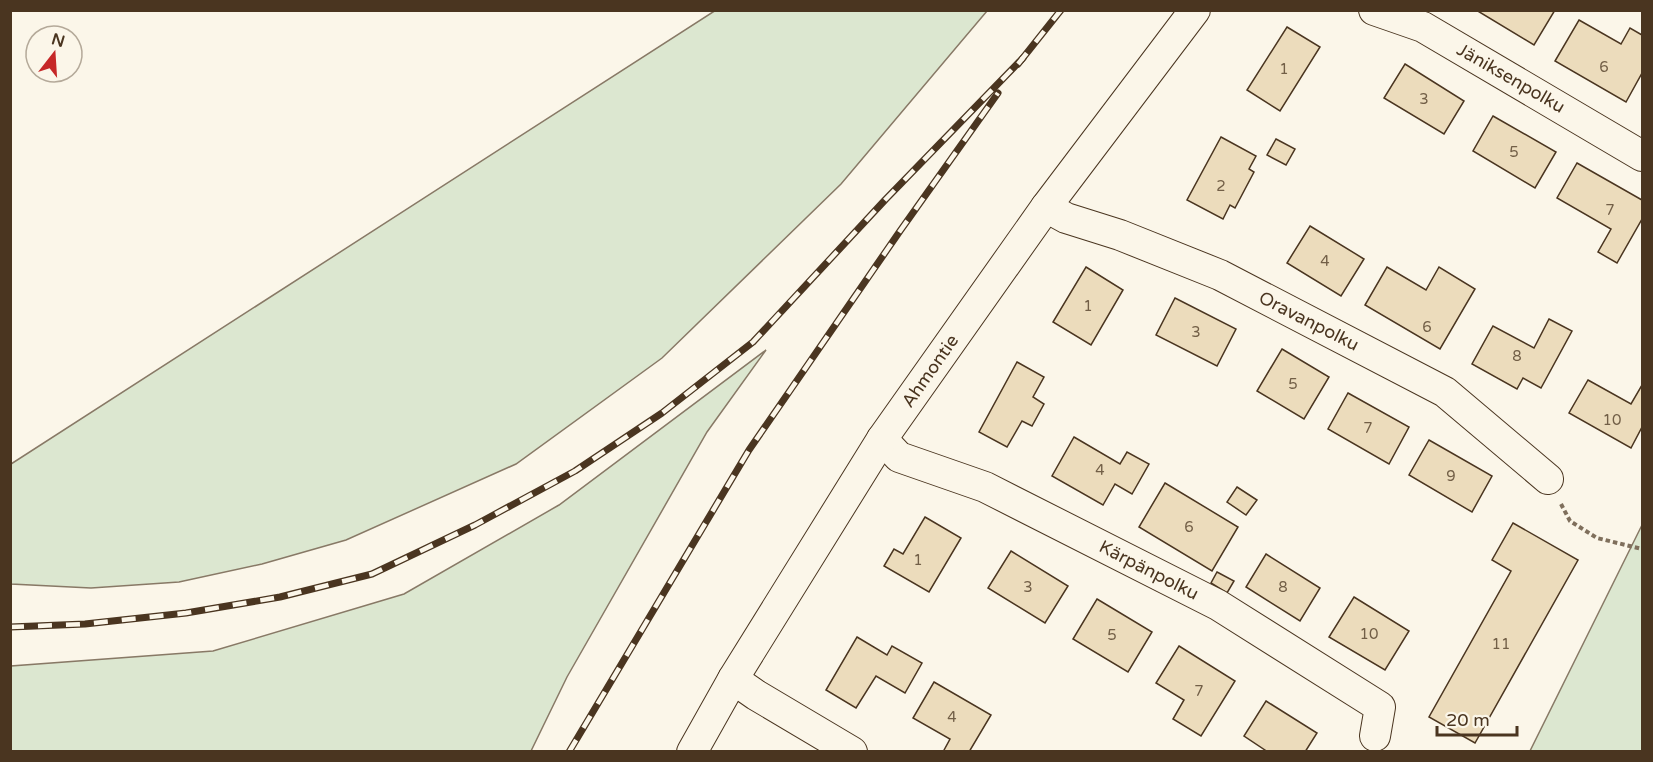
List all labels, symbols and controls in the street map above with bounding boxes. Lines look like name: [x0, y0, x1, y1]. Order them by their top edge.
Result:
north arrow: [24, 24, 84, 84]
text: N: [49, 29, 67, 52]
street label: Jäniksenpolku: [1453, 38, 1569, 118]
house number: 6: [1599, 58, 1609, 76]
house number: 1: [1279, 60, 1289, 78]
house number: 3: [1419, 90, 1429, 108]
house number: 5: [1509, 143, 1519, 161]
house number: 2: [1216, 177, 1226, 195]
house number: 7: [1605, 201, 1615, 219]
house number: 4: [1320, 252, 1330, 270]
street label: Oravanpolku: [1255, 286, 1363, 356]
house number: 1: [1083, 297, 1093, 315]
house number: 6: [1422, 318, 1432, 336]
house number: 3: [1191, 323, 1201, 341]
street label: Ahmontie: [897, 330, 963, 412]
house number: 8: [1512, 347, 1522, 365]
house number: 5: [1288, 375, 1298, 393]
house number: 10: [1603, 411, 1621, 429]
house number: 7: [1363, 419, 1373, 437]
house number: 4: [1095, 461, 1105, 479]
house number: 9: [1446, 467, 1456, 485]
house number: 6: [1184, 518, 1194, 536]
street label: Kärpänpolku: [1095, 535, 1203, 605]
house number: 1: [913, 551, 923, 569]
house number: 3: [1023, 578, 1033, 596]
house number: 8: [1278, 578, 1288, 596]
house number: 10: [1360, 625, 1378, 643]
house number: 5: [1107, 626, 1117, 644]
house number: 11: [1492, 635, 1510, 653]
house number: 7: [1194, 682, 1204, 700]
scale bar: [1437, 699, 1516, 737]
house number: 4: [947, 708, 957, 726]
text: 20 m: [1446, 709, 1490, 731]

